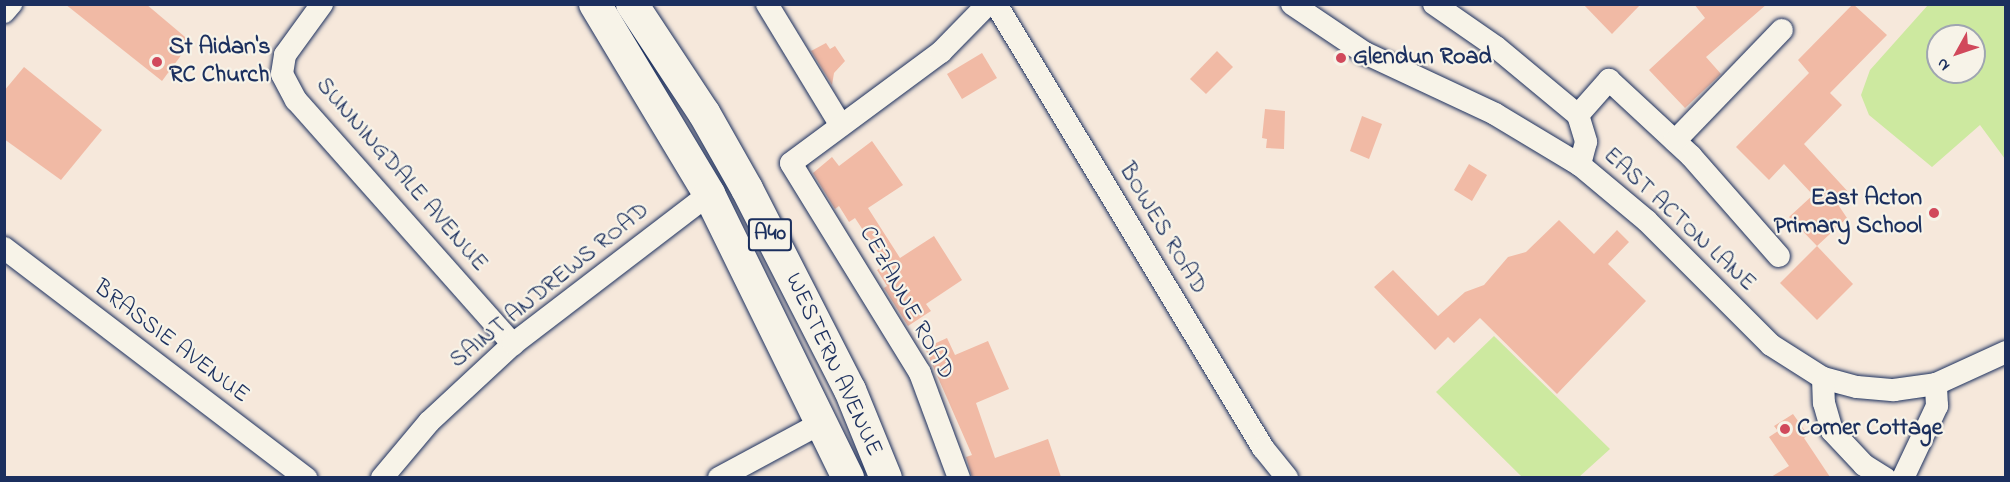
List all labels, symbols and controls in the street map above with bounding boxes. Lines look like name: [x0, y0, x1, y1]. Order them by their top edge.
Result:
north arrow: [1926, 24, 1986, 84]
place label: St Aidan's RC Church: [169, 34, 271, 90]
place label: Glendun Road: [1353, 44, 1492, 72]
marker: Glendun Road: [1334, 51, 1348, 65]
text: N: [1931, 52, 1956, 76]
marker: St Aidan's RC Church: [150, 55, 164, 69]
street label: SUNNINGDALE AVENUE: [309, 72, 493, 278]
street label: EAST ACTON LANE: [1597, 142, 1761, 298]
street label: BOWES ROAD: [1112, 158, 1212, 300]
place label: East Acton Primary School: [1774, 185, 1922, 241]
street label: SAINT ANDREWS ROAD: [444, 197, 656, 375]
marker: East Acton Primary School: [1927, 206, 1941, 220]
road number: A40: [748, 216, 792, 254]
street label: CEZANNE ROAD: [852, 221, 960, 385]
street label: WESTERN AVENUE: [778, 269, 888, 461]
street label: BRASSIE AVENUE: [87, 274, 255, 410]
place label: Corner Cottage: [1797, 415, 1942, 443]
marker: Corner Cottage: [1778, 422, 1792, 436]

